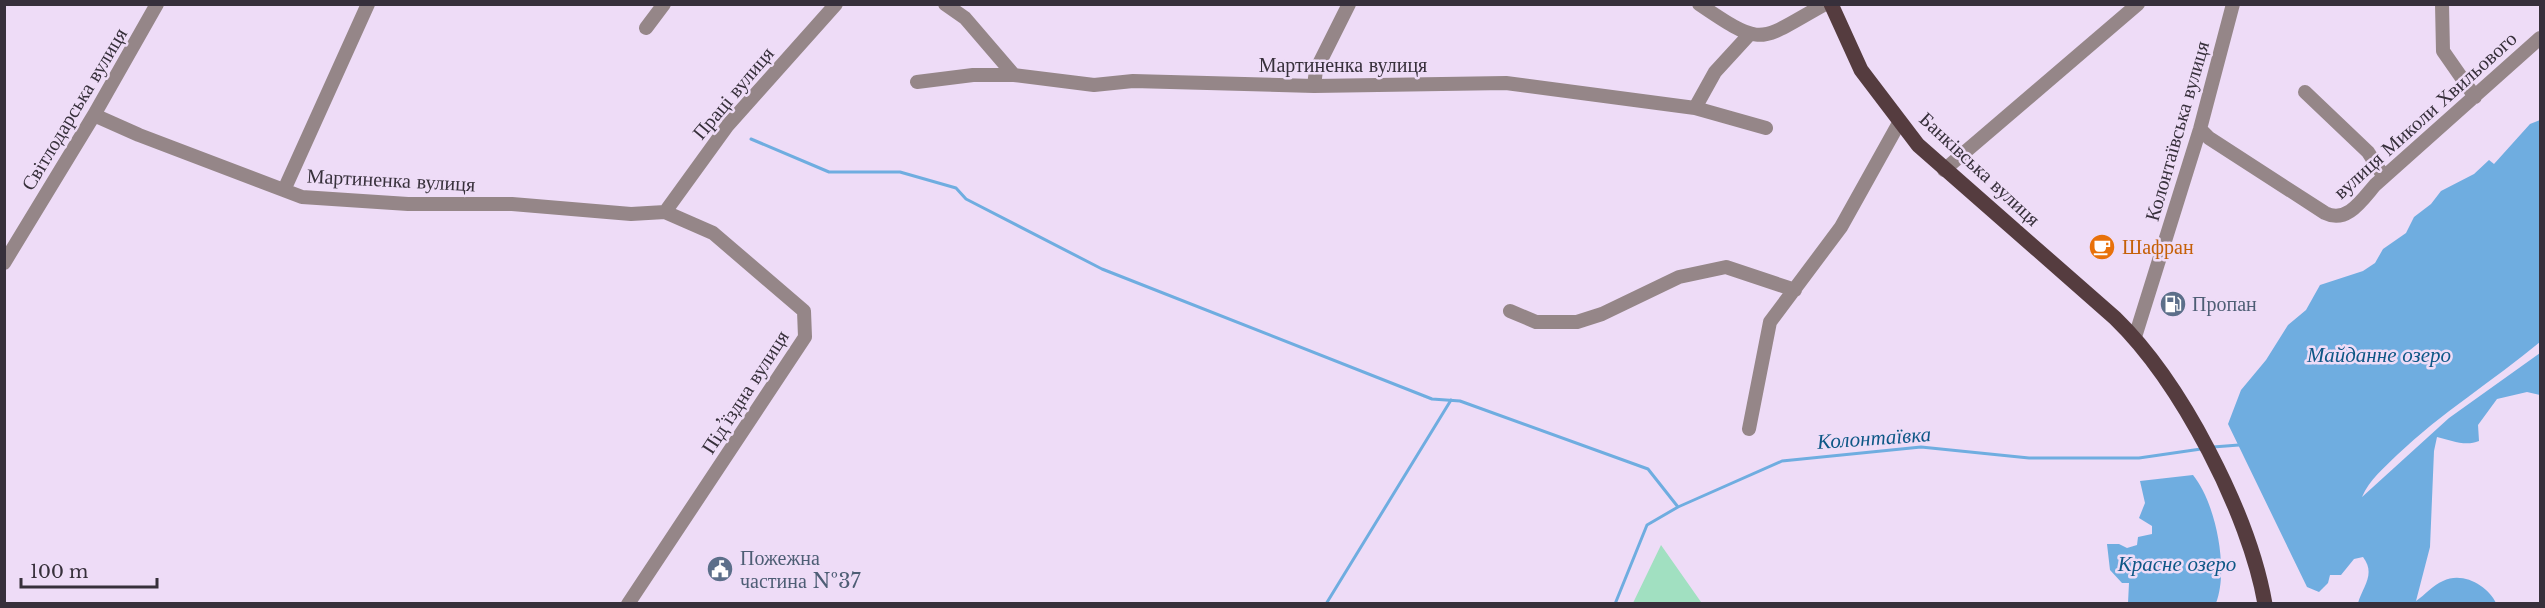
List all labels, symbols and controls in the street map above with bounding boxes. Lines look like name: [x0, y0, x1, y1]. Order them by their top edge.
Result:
street label: Світлодарська вулиця: [16, 23, 132, 195]
street label: вулиця Миколи Хвильового: [2328, 26, 2522, 204]
street label: Колонтаївська вулиця: [2140, 38, 2214, 224]
street label: Праці вулиця: [687, 42, 779, 144]
street label: Мартиненка вулиця: [1259, 53, 1427, 77]
street label: Банківська вулиця: [1915, 107, 2045, 231]
street label: Мартиненка вулиця: [306, 164, 476, 196]
cafe icon: Шафран: [2087, 232, 2117, 262]
place label: Шафран: [2122, 235, 2194, 259]
fuel station icon: Пропан: [2158, 289, 2188, 319]
place label: Пропан: [2192, 292, 2257, 316]
street label: Під’їздна вулиця: [696, 326, 794, 458]
water label: Майданне озеро: [2306, 342, 2451, 368]
water label: Колонтаївка: [1815, 421, 1932, 455]
place label: Пожежна частина №37: [740, 546, 862, 593]
scale bar: [21, 551, 158, 589]
water label: Красне озеро: [2117, 551, 2236, 577]
public building icon: Пожежна частина №37: [705, 554, 735, 584]
text: 100 m: [30, 561, 88, 583]

